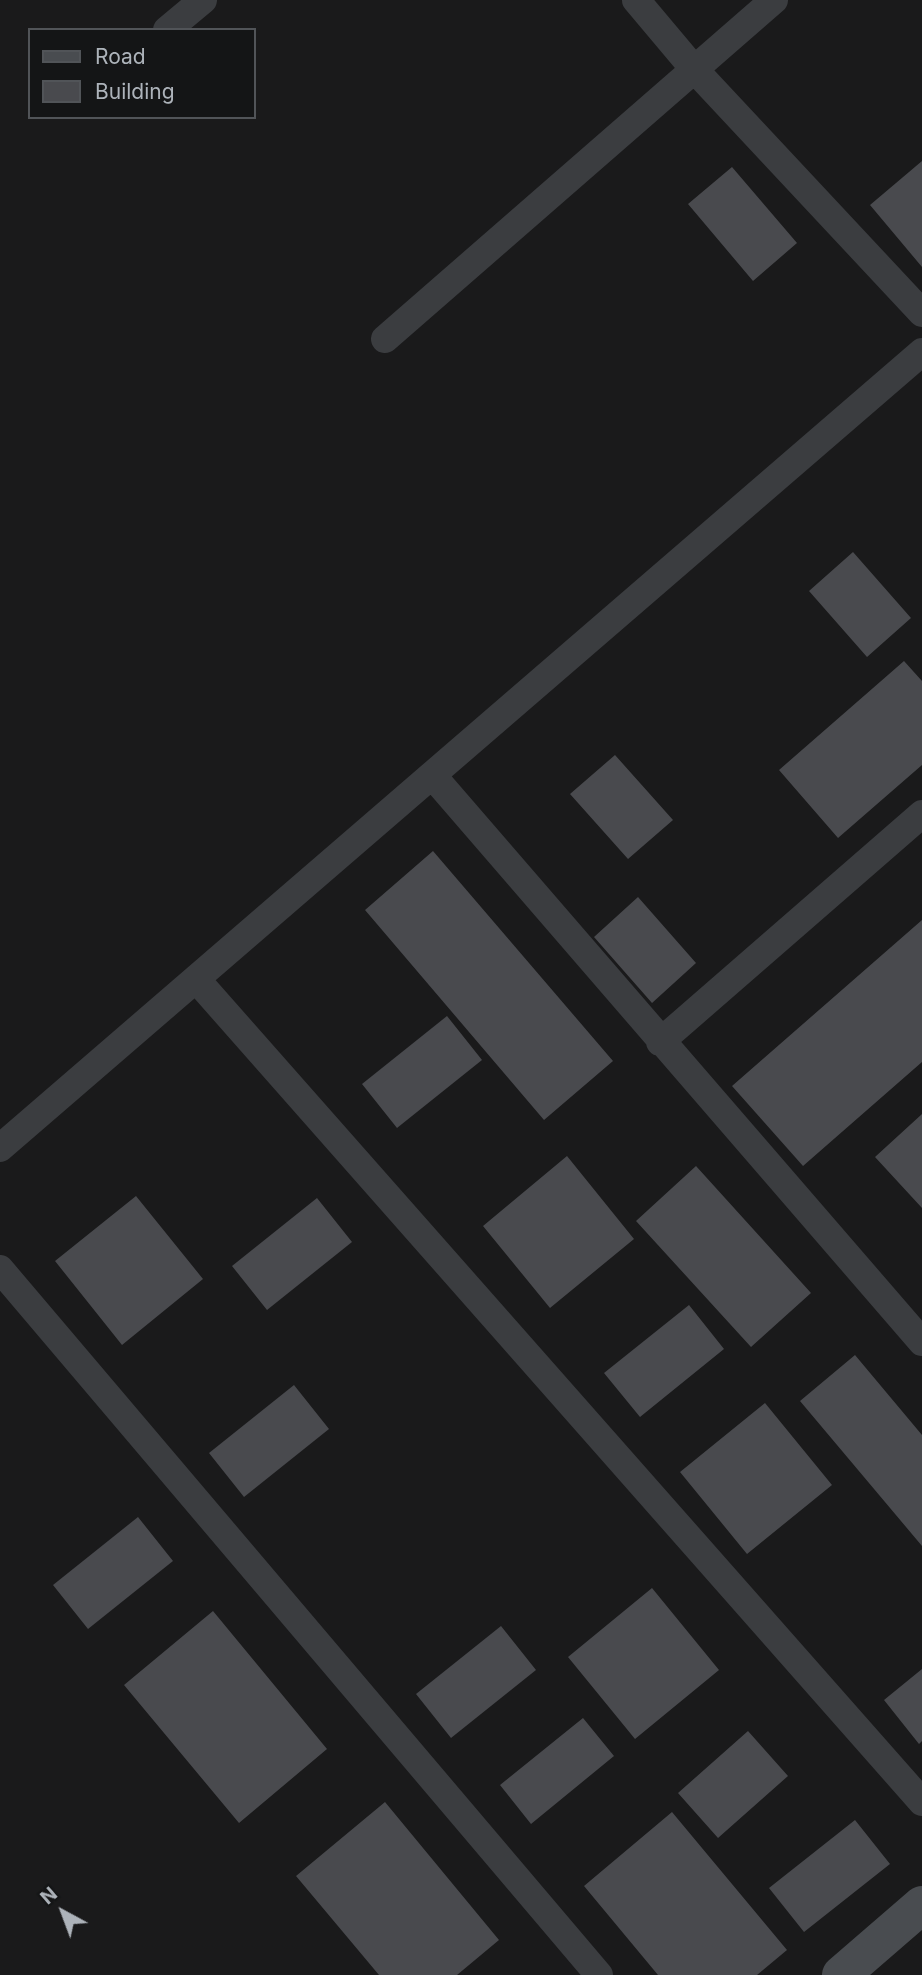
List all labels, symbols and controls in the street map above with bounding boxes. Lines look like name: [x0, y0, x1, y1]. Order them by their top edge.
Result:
legend: [28, 28, 256, 119]
text: Road: [95, 44, 146, 69]
text: Building: [95, 79, 175, 104]
north arrow: [28, 1877, 98, 1947]
text: N: [36, 1882, 62, 1909]

